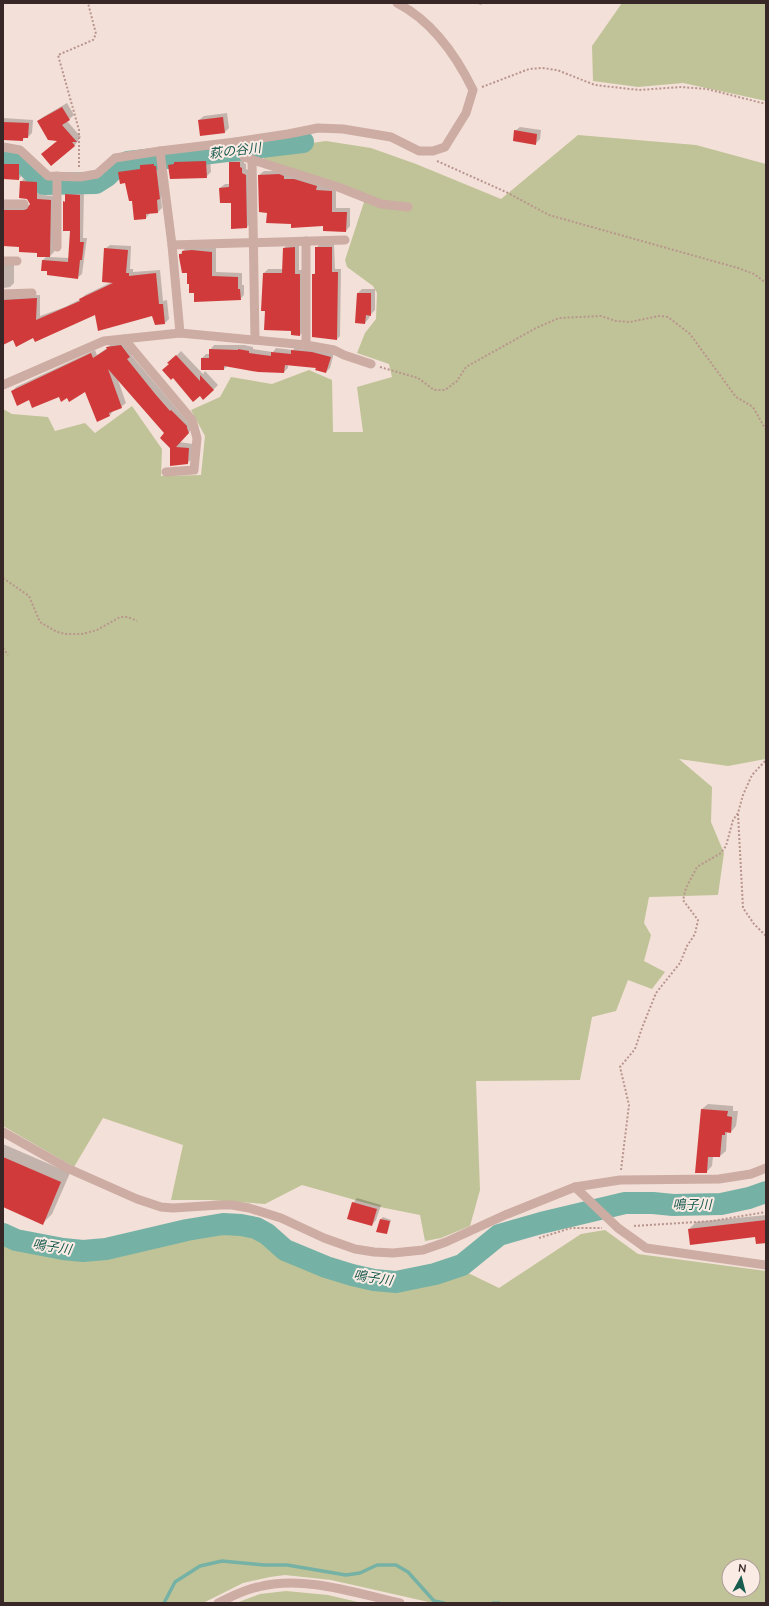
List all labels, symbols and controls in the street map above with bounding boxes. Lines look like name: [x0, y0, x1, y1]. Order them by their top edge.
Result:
water label: 萩の谷川: [208, 139, 264, 163]
water label: 鳴子川: [672, 1196, 713, 1214]
water label: 鳴子川: [31, 1235, 74, 1259]
water label: 鳴子川: [352, 1266, 395, 1290]
north arrow: [721, 1558, 761, 1598]
text: N: [737, 1561, 747, 1577]

